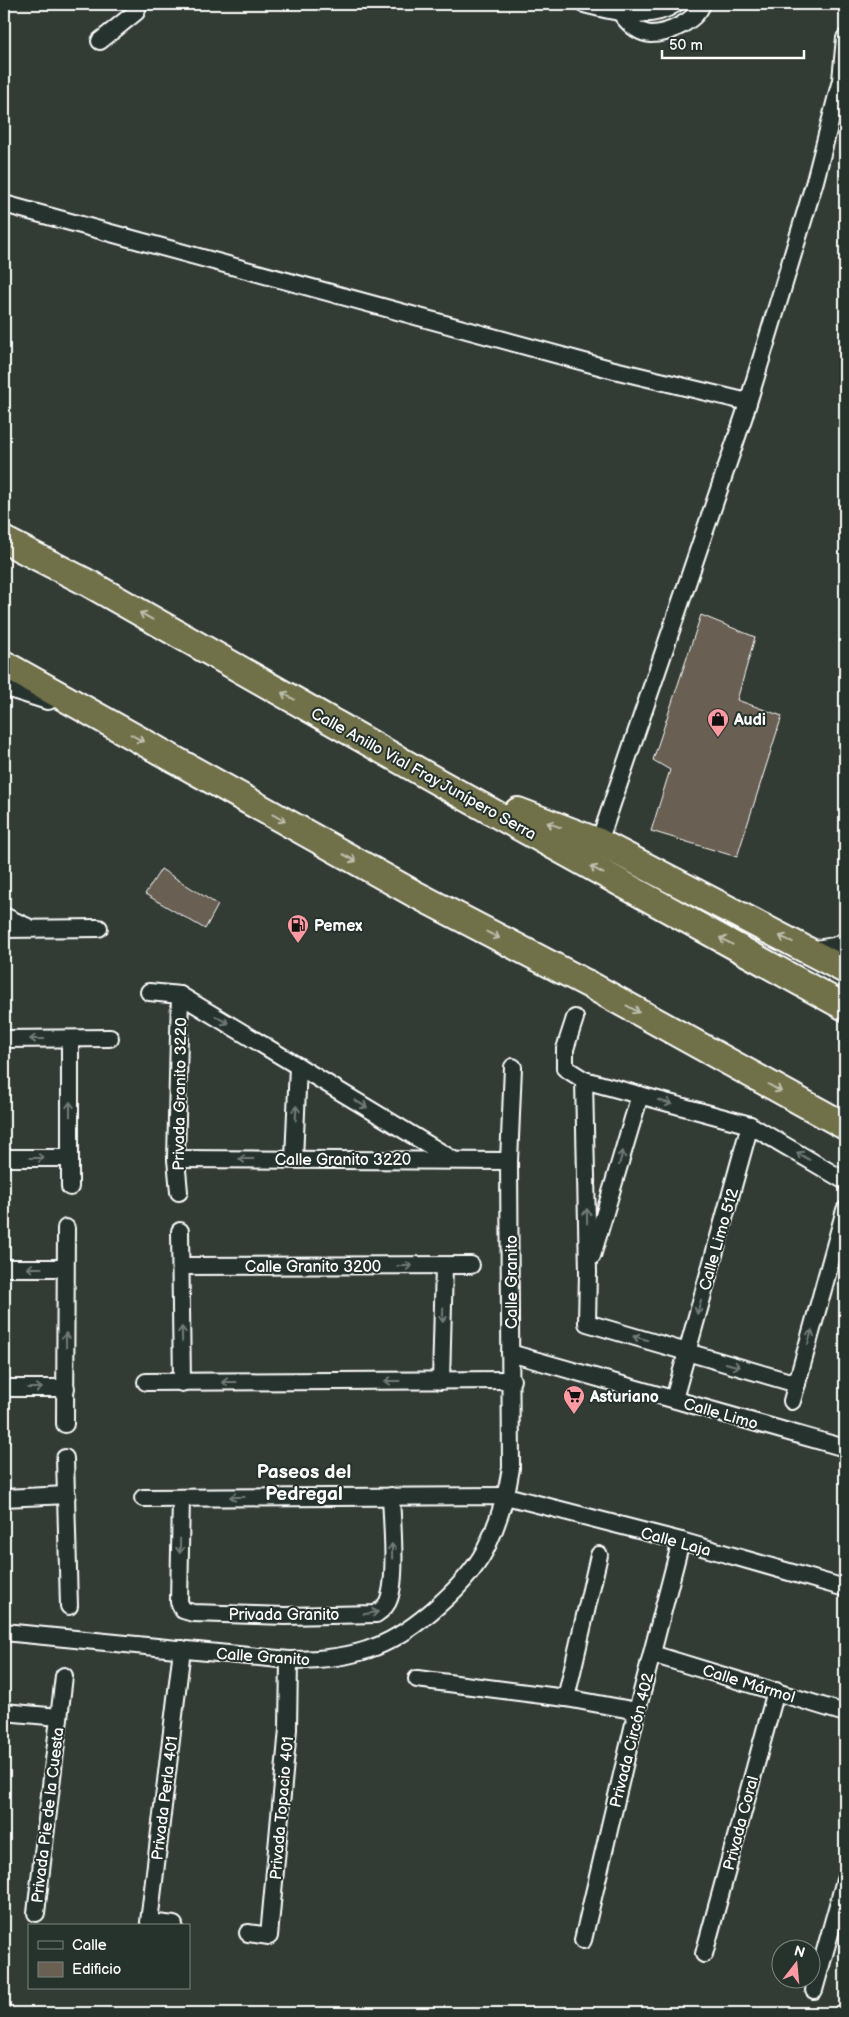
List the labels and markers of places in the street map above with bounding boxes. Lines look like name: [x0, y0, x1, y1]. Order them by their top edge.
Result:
shop icon: Audi: [706, 707, 730, 738]
place label: Audi: [733, 711, 766, 730]
fuel station icon: Pemex: [286, 913, 310, 944]
place label: Pemex: [314, 917, 362, 936]
supermarket icon: Asturiano: [562, 1384, 586, 1415]
place label: Asturiano: [589, 1388, 659, 1407]

